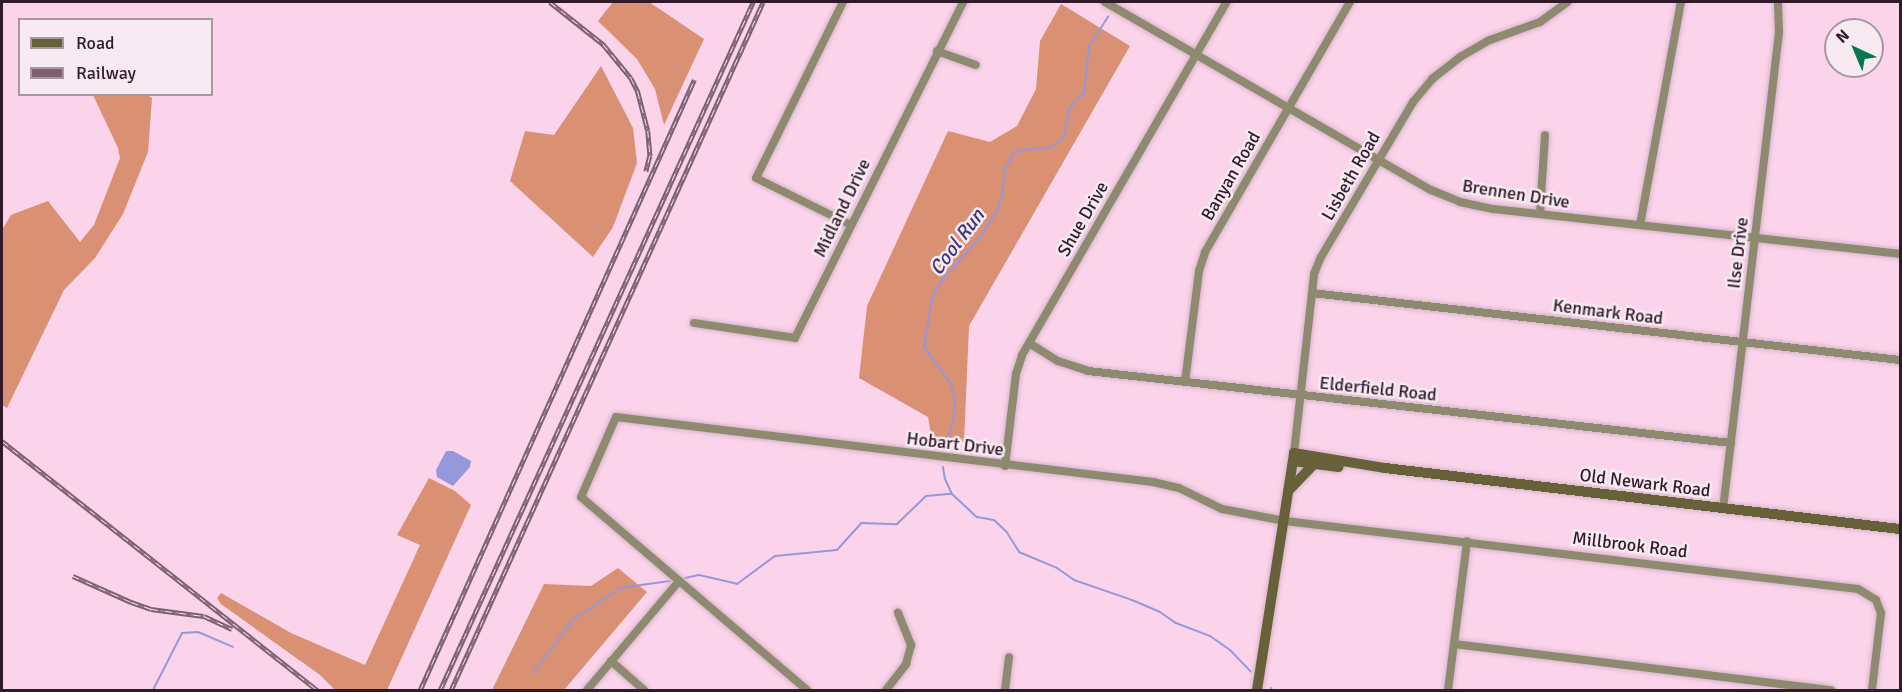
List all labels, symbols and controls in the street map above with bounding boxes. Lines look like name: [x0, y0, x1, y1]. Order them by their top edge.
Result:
legend: [18, 18, 213, 96]
north arrow: [1824, 18, 1884, 78]
text: N: [1832, 25, 1854, 48]
text: Road: [76, 32, 115, 54]
text: Railway: [76, 62, 136, 84]
street label: Banyan Road: [1197, 128, 1265, 224]
street label: Lisbeth Road: [1317, 128, 1385, 224]
street label: Midland Drive: [809, 155, 875, 261]
street label: Brennen Drive: [1461, 175, 1571, 213]
street label: Shue Drive: [1053, 178, 1113, 260]
water label: Cool Run: [924, 204, 990, 280]
street label: Ilse Drive: [1723, 216, 1753, 290]
street label: Kenmark Road: [1552, 295, 1664, 329]
street label: Elderfield Road: [1318, 372, 1438, 406]
street label: Hobart Drive: [905, 427, 1005, 461]
street label: Old Newark Road: [1578, 464, 1712, 502]
street label: Millbrook Road: [1571, 527, 1689, 563]

